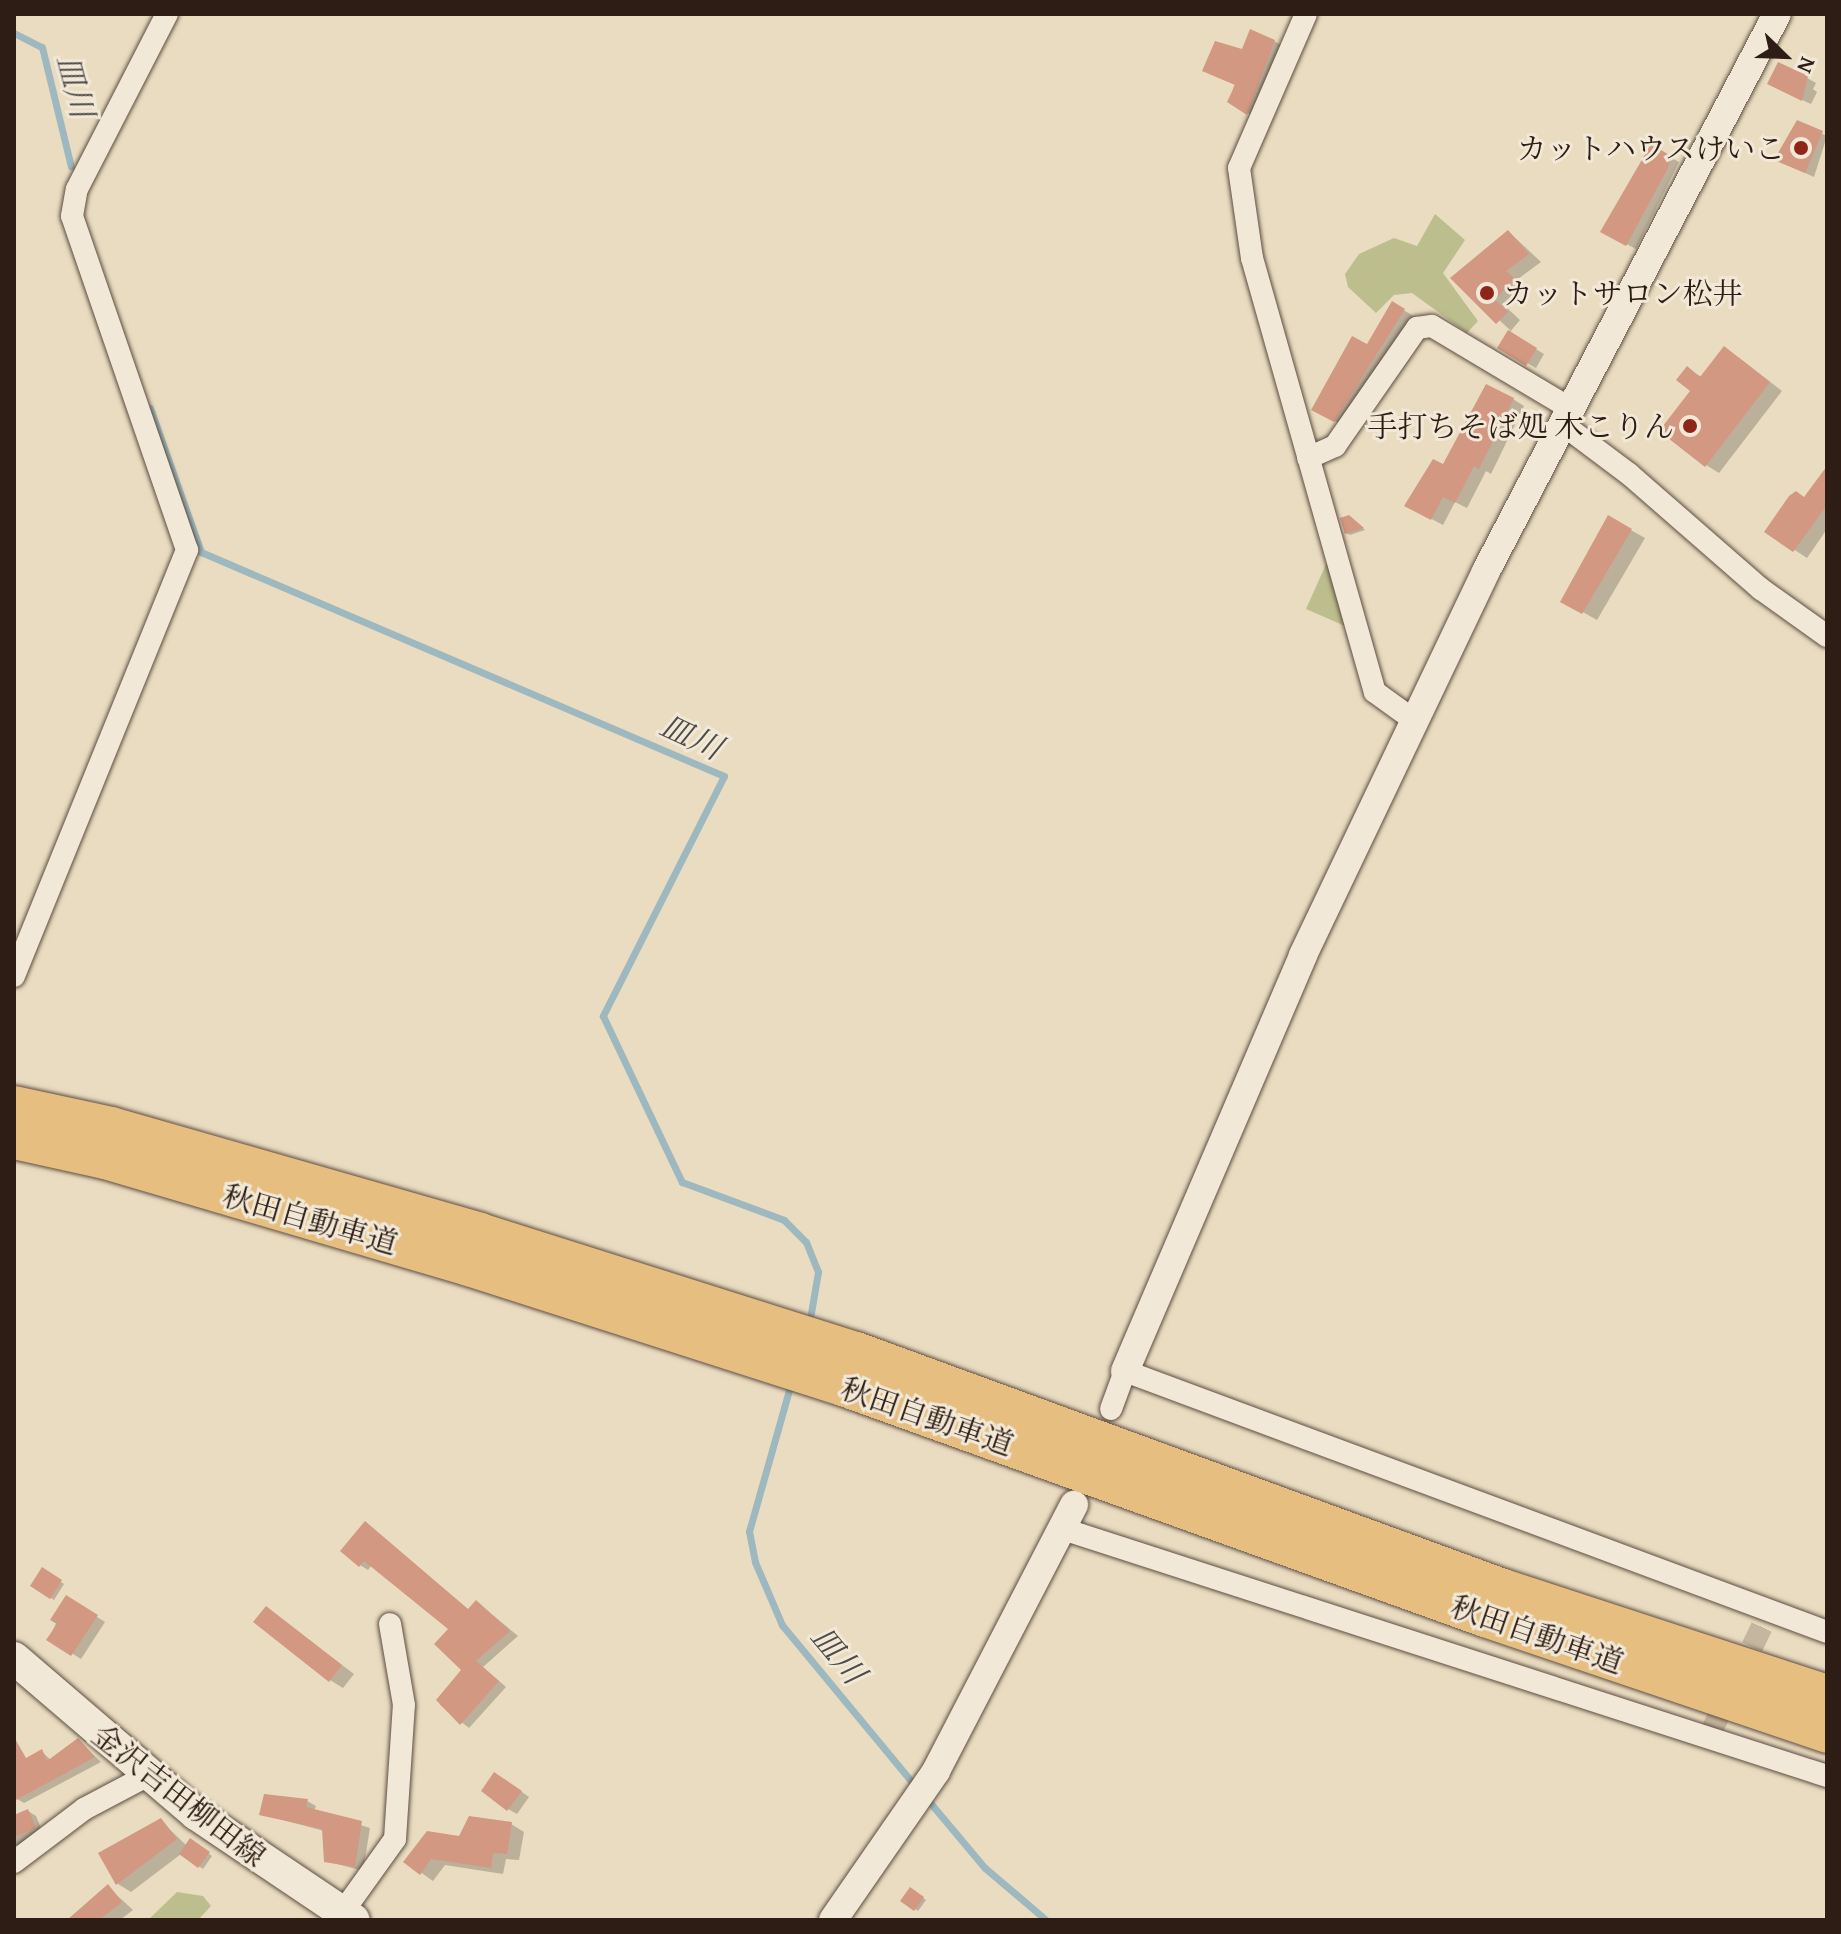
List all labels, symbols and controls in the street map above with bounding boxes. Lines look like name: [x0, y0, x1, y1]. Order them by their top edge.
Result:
north arrow: [1745, 16, 1825, 96]
water label: 皿川: [48, 50, 102, 122]
text: N: [1789, 52, 1825, 78]
place label: カットハウスけいこ: [1515, 130, 1785, 166]
marker: カットハウスけいこ: [1792, 139, 1810, 157]
place label: カットサロン松井: [1503, 275, 1743, 311]
marker: カットサロン松井: [1478, 284, 1496, 302]
place label: 手打ちそば処 木こりん: [1367, 408, 1674, 444]
marker: 手打ちそば処 木こりん: [1681, 417, 1699, 435]
water label: 皿川: [654, 706, 728, 768]
street label: 秋田自動車道: [219, 1177, 401, 1261]
street label: 秋田自動車道: [836, 1370, 1018, 1462]
street label: 秋田自動車道: [1446, 1588, 1628, 1680]
water label: 皿川: [803, 1618, 873, 1692]
street label: 金沢吉田柳田線: [85, 1716, 273, 1874]

